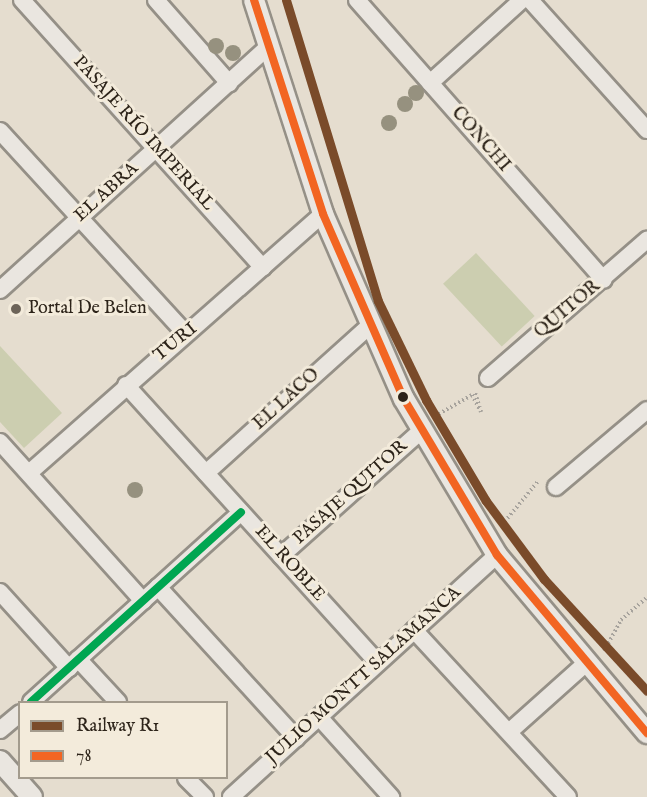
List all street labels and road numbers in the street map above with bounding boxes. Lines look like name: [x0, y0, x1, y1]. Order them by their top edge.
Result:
street label: PASAJE RÍO IMPERIAL: [68, 52, 218, 216]
street label: CONCHI: [446, 103, 514, 177]
street label: EL ABRA: [70, 159, 144, 227]
street label: QUITOR: [531, 276, 605, 344]
street label: TURI: [150, 319, 202, 367]
street label: EL LACO: [249, 365, 325, 435]
street label: PASAJE QUITOR: [290, 436, 412, 550]
street label: EL ROBLE: [249, 522, 329, 606]
street label: JULIO MONTT SALAMANCA: [262, 583, 466, 769]

